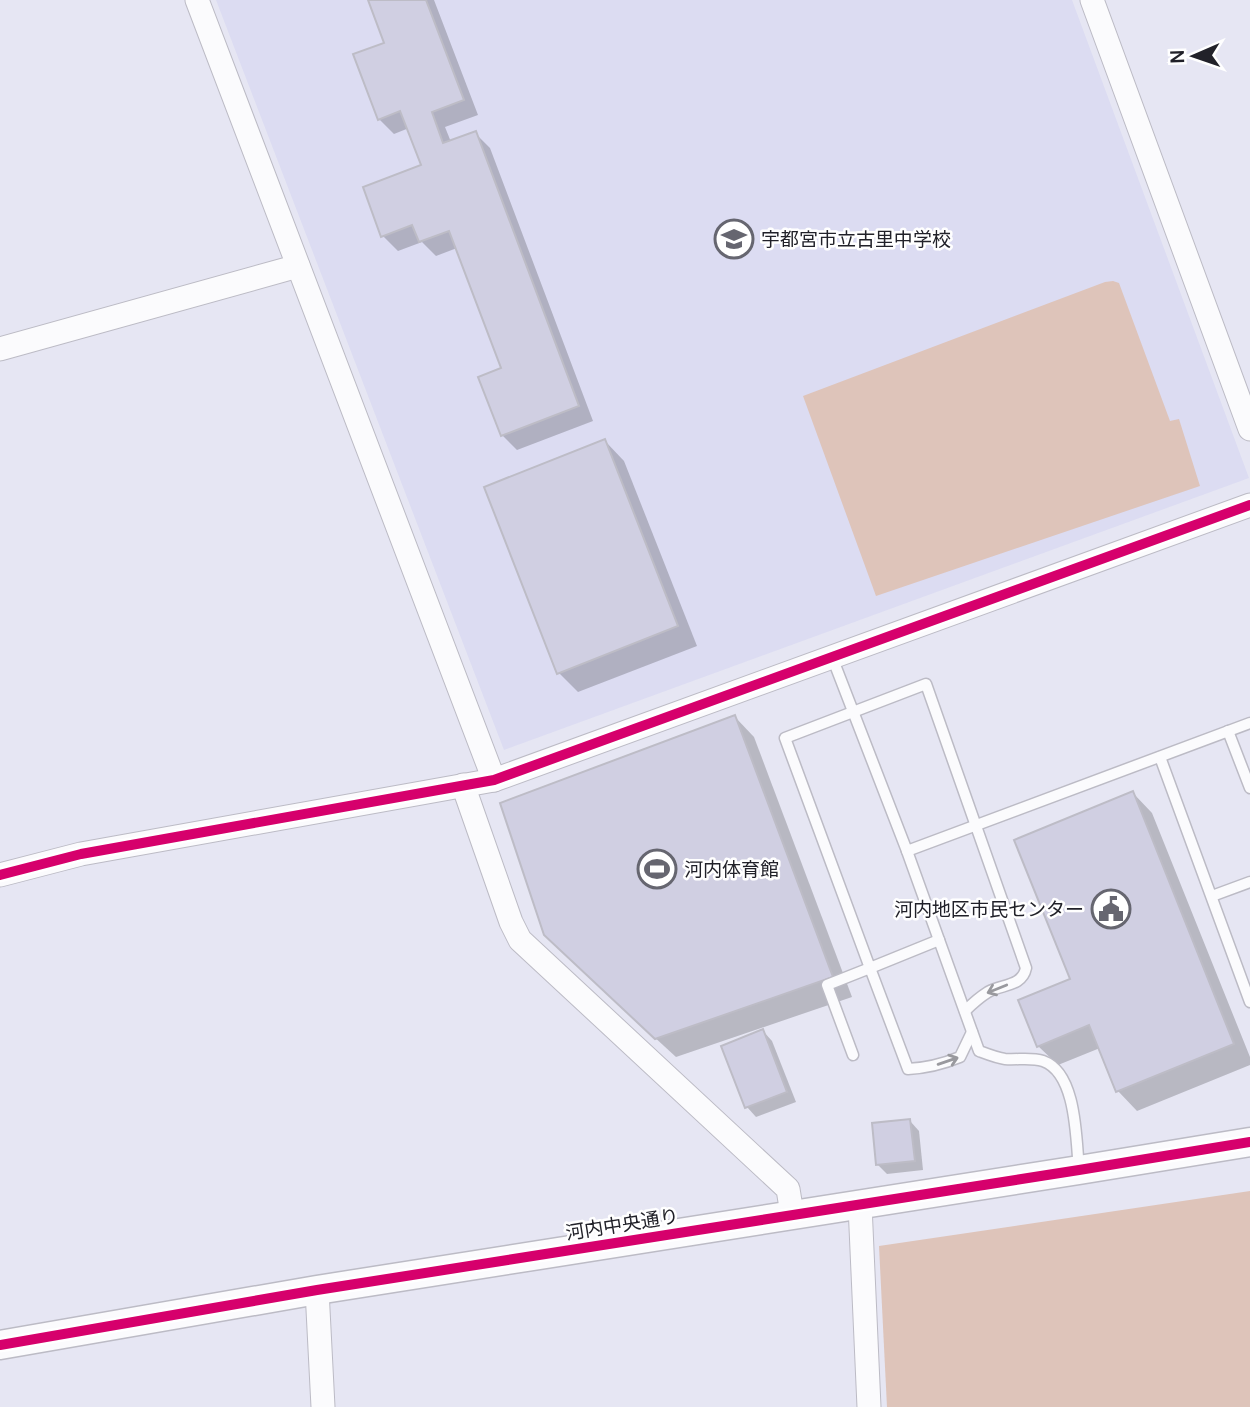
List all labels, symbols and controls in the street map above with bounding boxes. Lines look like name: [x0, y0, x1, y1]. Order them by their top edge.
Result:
north arrow: [1159, 21, 1229, 91]
text: N: [1164, 49, 1190, 64]
school or university icon: 宇都宮市立古里中学校: [713, 218, 755, 260]
place label: 宇都宮市立古里中学校: [761, 226, 951, 252]
sports icon: 河内体育館: [636, 848, 678, 890]
place label: 河内体育館: [684, 856, 779, 882]
public building icon: 河内地区市民センター: [1090, 888, 1132, 930]
place label: 河内地区市民センター: [894, 896, 1084, 922]
one-way arrow: [986, 984, 1008, 997]
one-way arrow: [936, 1054, 958, 1066]
street label: 河内中央通り: [564, 1202, 680, 1246]

